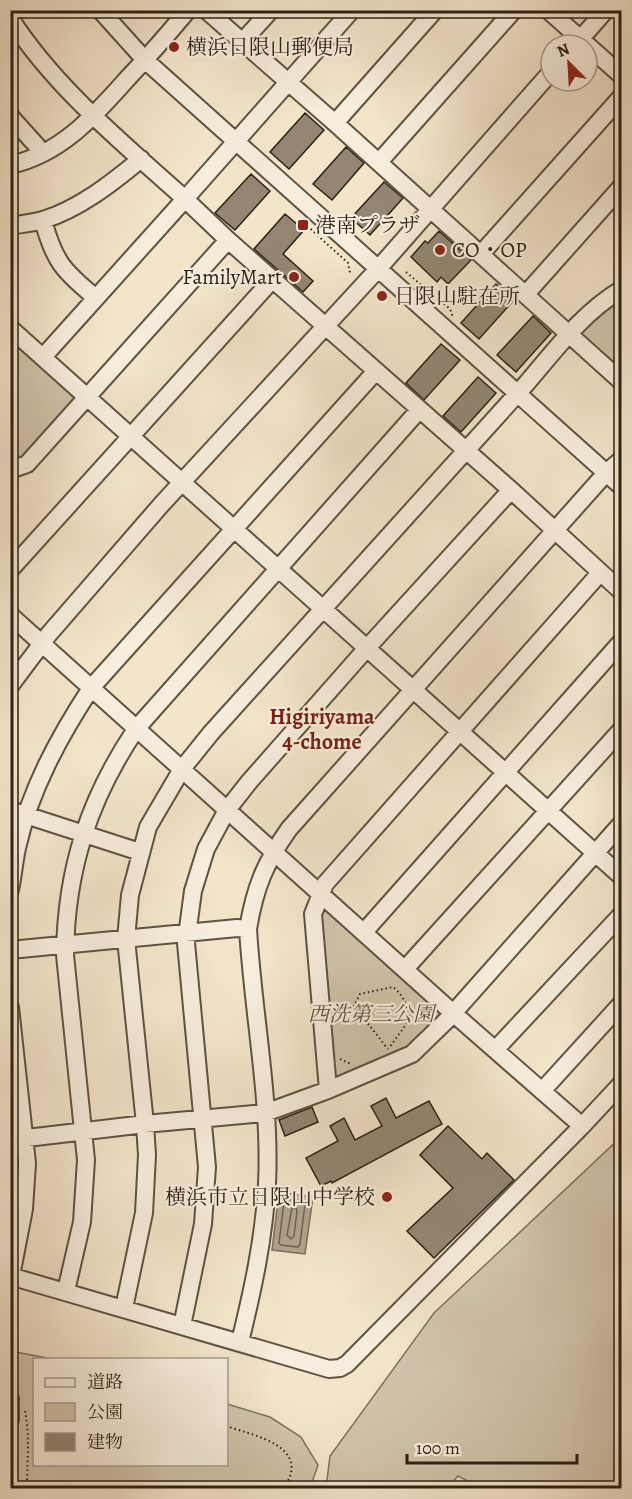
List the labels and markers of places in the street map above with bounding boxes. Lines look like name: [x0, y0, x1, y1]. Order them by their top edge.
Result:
place label: 横浜日限山郵便局: [186, 33, 354, 61]
marker: 横浜日限山郵便局: [167, 40, 181, 54]
place label: 港南プラザ: [315, 211, 420, 239]
marker: 港南プラザ: [296, 218, 310, 232]
place label: CO・OP: [452, 236, 527, 264]
marker: CO・OP: [433, 243, 447, 257]
place label: FamilyMart: [183, 263, 282, 291]
marker: FamilyMart: [287, 270, 301, 284]
place label: 日限山駐在所: [394, 282, 520, 310]
marker: 日限山駐在所: [375, 289, 389, 303]
place label: 横浜市立日限山中学校: [165, 1183, 375, 1211]
marker: 横浜市立日限山中学校: [380, 1190, 394, 1204]

